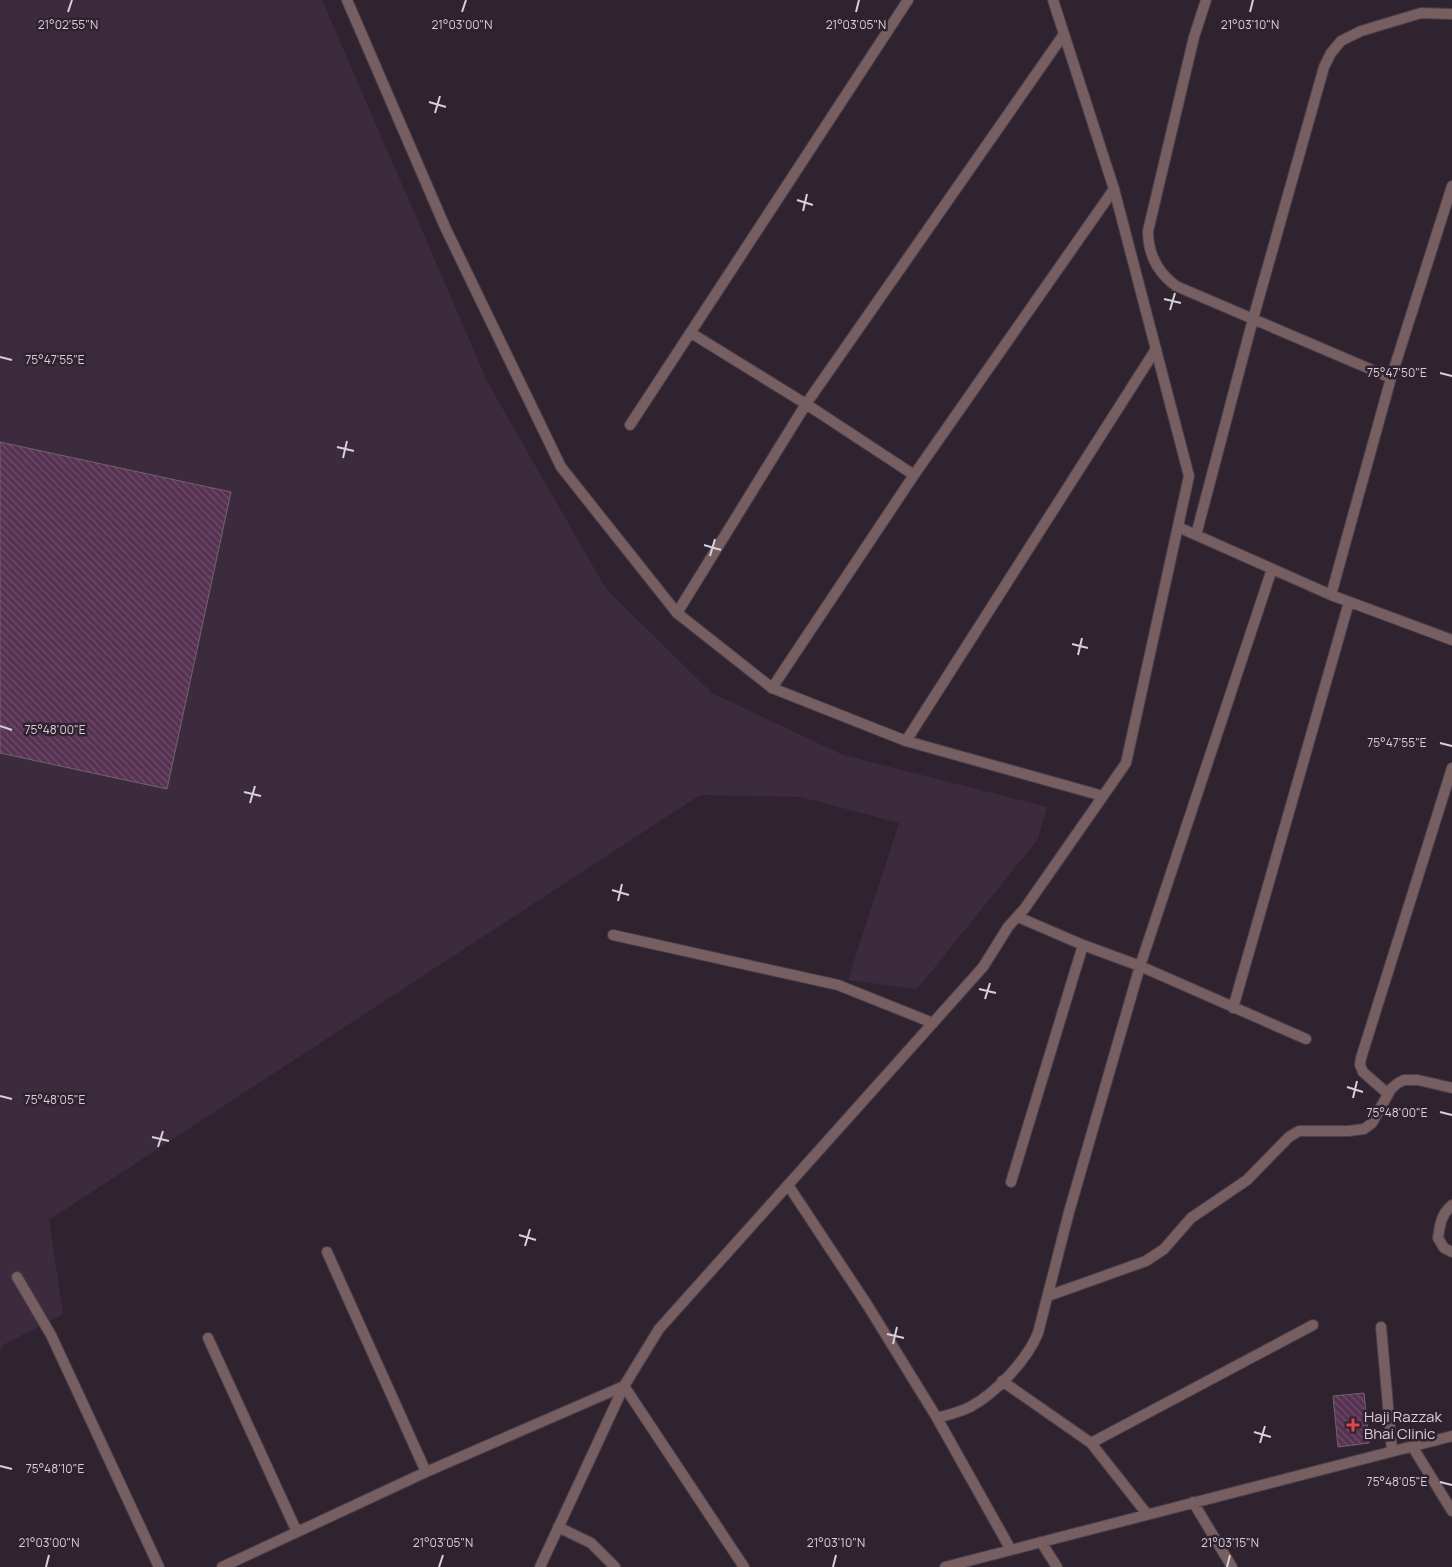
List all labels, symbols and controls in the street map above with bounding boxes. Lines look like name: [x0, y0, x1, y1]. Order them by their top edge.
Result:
text: 21°02'55"N: [38, 16, 98, 33]
text: 21°03'00"N: [432, 16, 493, 33]
text: 21°03'05"N: [826, 16, 886, 33]
text: 21°03'10"N: [1221, 16, 1279, 33]
text: 75°47'55"E: [25, 351, 85, 368]
text: 75°47'50"E: [1367, 364, 1427, 381]
text: 75°48'00"E: [24, 721, 86, 738]
text: 75°47'55"E: [1367, 734, 1427, 751]
text: 75°48'05"E: [25, 1091, 86, 1108]
text: 75°48'00"E: [1366, 1104, 1428, 1121]
place label: Haji Razzak Bhai Clinic: [1364, 1406, 1442, 1444]
marker: Haji Razzak Bhai Clinic: [1346, 1418, 1360, 1432]
text: 75°48'10"E: [26, 1460, 84, 1477]
text: 75°48'05"E: [1367, 1473, 1428, 1490]
text: 21°03'00"N: [19, 1534, 80, 1551]
text: 21°03'05"N: [413, 1534, 473, 1551]
text: 21°03'10"N: [807, 1534, 865, 1551]
text: 21°03'15"N: [1201, 1534, 1259, 1551]

